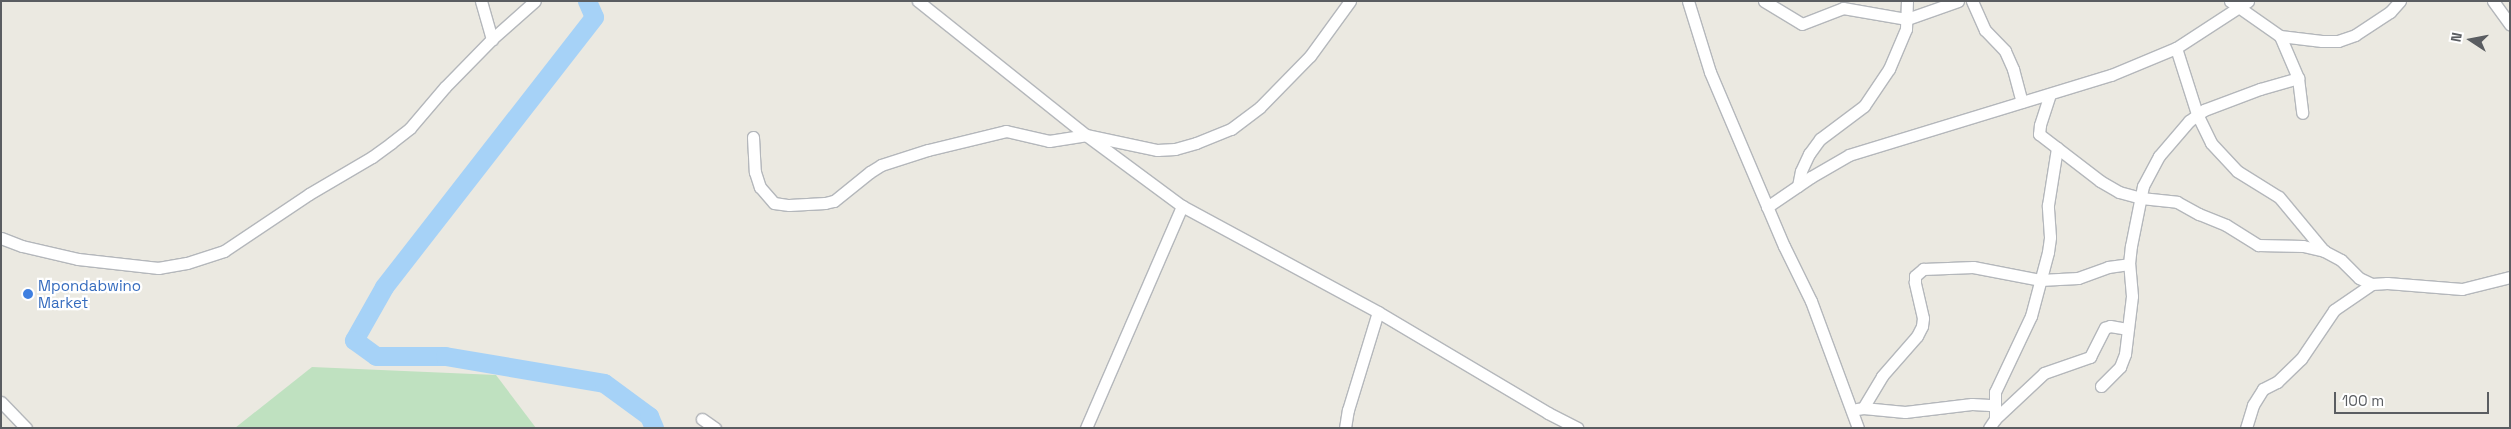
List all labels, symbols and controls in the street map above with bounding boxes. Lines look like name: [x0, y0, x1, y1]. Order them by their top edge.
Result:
north arrow: [2446, 15, 2496, 65]
text: N: [2447, 31, 2466, 43]
place label: Mpondabwino Market: [38, 276, 141, 311]
marker: Mpondabwino Market: [22, 288, 34, 300]
scale bar: [2336, 382, 2491, 414]
text: 100 m: [2342, 391, 2384, 410]

